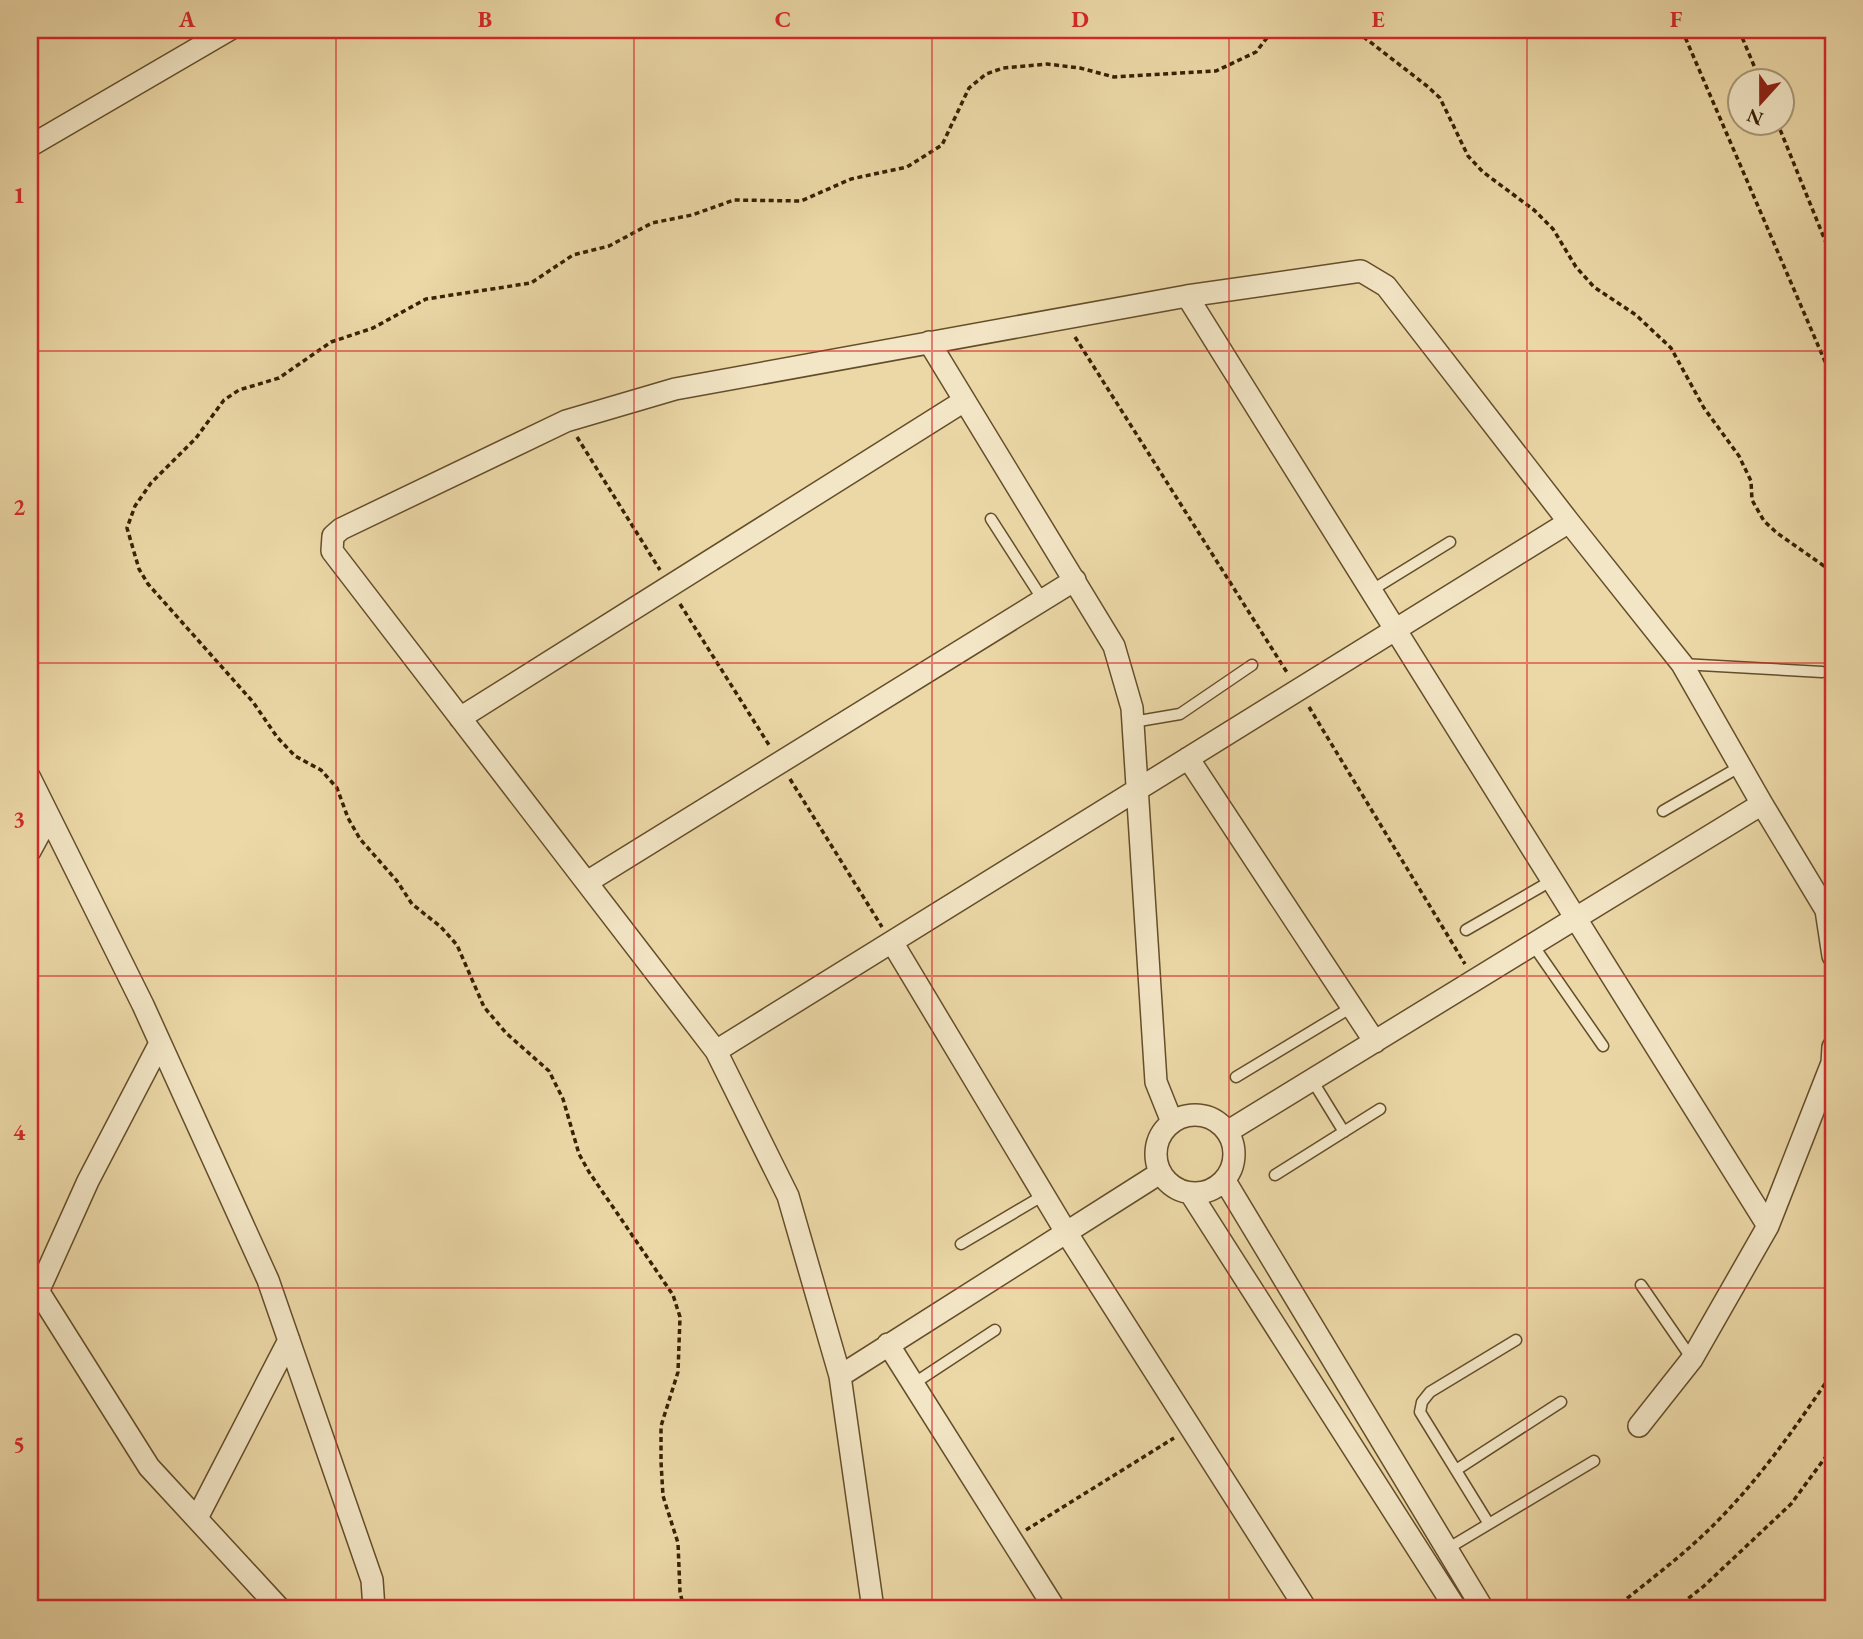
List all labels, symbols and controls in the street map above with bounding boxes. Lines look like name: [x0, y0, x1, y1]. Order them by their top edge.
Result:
text: A: [178, 4, 196, 34]
text: B: [478, 4, 492, 34]
text: C: [775, 4, 791, 34]
text: D: [1071, 4, 1089, 34]
text: E: [1371, 4, 1385, 34]
text: F: [1670, 4, 1683, 34]
north arrow: [1727, 66, 1797, 136]
text: N: [1743, 103, 1767, 132]
text: 1: [13, 180, 25, 210]
text: 2: [13, 492, 25, 522]
text: 3: [13, 804, 25, 834]
text: 4: [13, 1117, 26, 1147]
text: 5: [13, 1429, 25, 1459]

